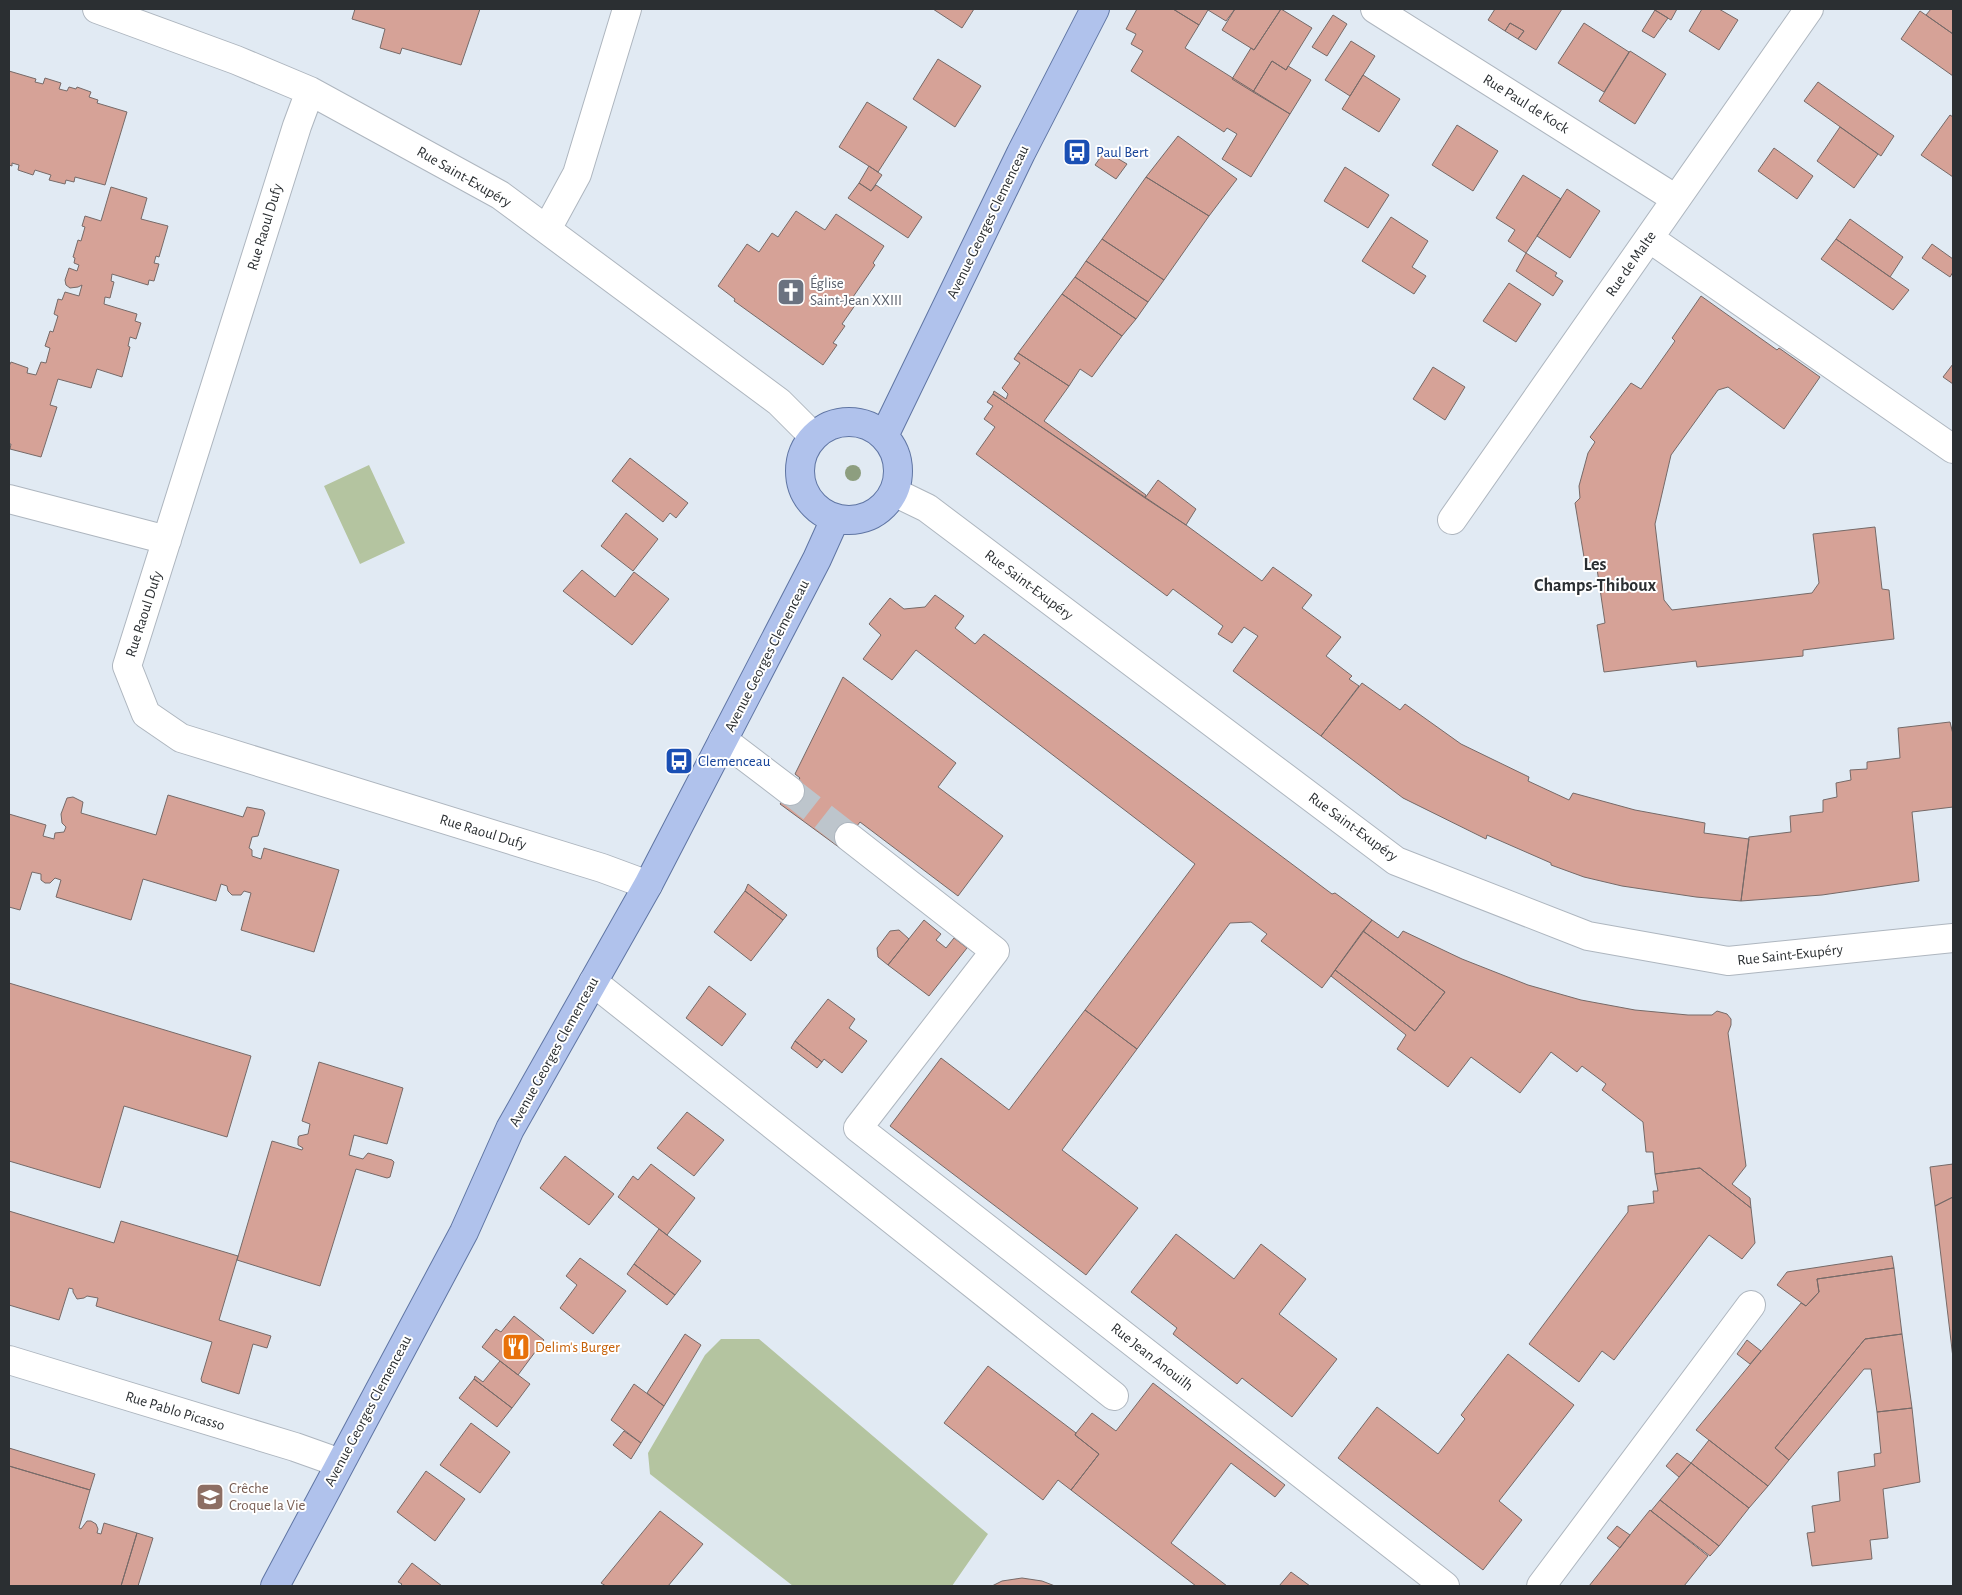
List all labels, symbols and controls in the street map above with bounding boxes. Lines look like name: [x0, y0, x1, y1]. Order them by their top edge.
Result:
street label: Rue Paul de Kock: [1480, 72, 1572, 136]
bus stop icon: Paul Bert: [1062, 137, 1092, 167]
street label: Avenue Georges Clemenceau: [944, 143, 1032, 301]
street label: Rue Saint-Exupéry: [414, 144, 514, 210]
place label: Paul Bert: [1096, 145, 1149, 160]
street label: Rue Raoul Dufy: [245, 181, 285, 272]
street label: Rue de Malte: [1603, 228, 1659, 299]
place label: Église Saint-Jean XXIII: [810, 274, 902, 308]
church icon: Église Saint-Jean XXIII: [776, 277, 806, 307]
street label: Rue Saint-Exupéry: [982, 547, 1076, 623]
district label: Les Champs-Thiboux: [1534, 556, 1657, 595]
street label: Rue Raoul Dufy: [123, 569, 165, 659]
street label: Avenue Georges Clemenceau: [722, 577, 812, 734]
bus stop icon: Clemenceau: [664, 746, 694, 776]
place label: Clemenceau: [698, 754, 771, 769]
street label: Rue Saint-Exupéry: [1306, 790, 1401, 865]
street label: Rue Raoul Dufy: [438, 812, 529, 852]
street label: Rue Saint-Exupéry: [1736, 942, 1844, 968]
street label: Avenue Georges Clemenceau: [507, 974, 602, 1129]
street label: Rue Jean Anouilh: [1108, 1320, 1196, 1394]
restaurant icon: Delim's Burger: [501, 1332, 531, 1362]
street label: Avenue Georges Clemenceau: [322, 1333, 414, 1489]
place label: Delim's Burger: [535, 1340, 620, 1355]
street label: Rue Pablo Picasso: [124, 1389, 226, 1433]
place label: Crêche Croque la Vie: [229, 1481, 306, 1513]
school or university icon: Crêche Croque la Vie: [195, 1482, 225, 1512]

